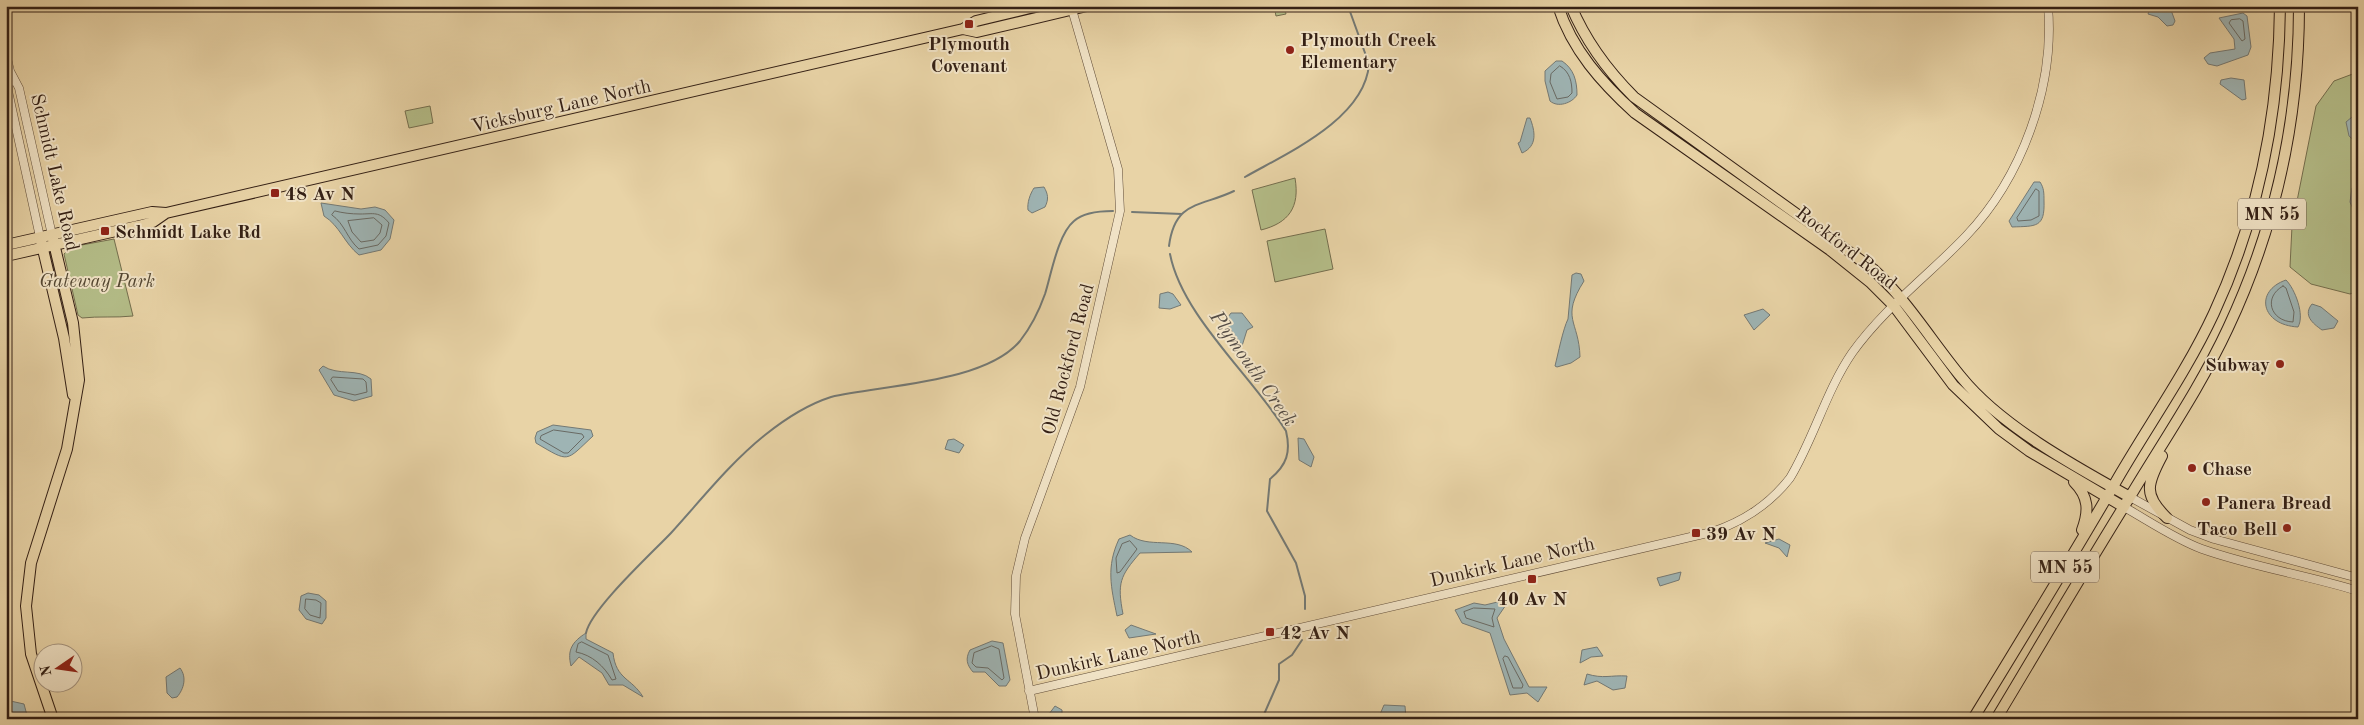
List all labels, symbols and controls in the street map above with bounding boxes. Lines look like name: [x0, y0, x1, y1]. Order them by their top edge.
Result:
marker: Plymouth Covenant: [963, 18, 975, 30]
place label: Plymouth Creek Elementary: [1300, 32, 1437, 73]
place label: Plymouth Covenant: [928, 36, 1010, 77]
marker: Plymouth Creek Elementary: [1284, 44, 1296, 56]
street label: Vicksburg Lane North: [470, 77, 653, 137]
street label: Schmidt Lake Road: [26, 92, 81, 253]
place label: 48 Av N: [285, 186, 355, 205]
marker: 48 Av N: [269, 187, 281, 199]
road number: MN 55: [2238, 198, 2306, 230]
street label: Rockford Road: [1791, 204, 1900, 294]
place label: Schmidt Lake Rd: [115, 224, 261, 243]
marker: Schmidt Lake Rd: [99, 225, 111, 237]
park label: Gateway Park: [39, 273, 155, 292]
street label: Old Rockford Road: [1040, 282, 1099, 437]
water label: Plymouth Creek: [1204, 307, 1300, 431]
place label: Subway: [2205, 357, 2270, 376]
marker: Subway: [2274, 358, 2286, 370]
place label: Chase: [2202, 461, 2252, 480]
marker: Chase: [2186, 462, 2198, 474]
place label: Panera Bread: [2216, 495, 2331, 514]
marker: Panera Bread: [2200, 496, 2212, 508]
place label: Taco Bell: [2197, 521, 2277, 540]
marker: Taco Bell: [2281, 522, 2293, 534]
place label: 39 Av N: [1706, 526, 1776, 545]
marker: 39 Av N: [1690, 527, 1702, 539]
street label: Dunkirk Lane North: [1428, 535, 1597, 592]
road number: MN 55: [2031, 552, 2099, 582]
marker: 40 Av N: [1526, 573, 1538, 585]
place label: 40 Av N: [1497, 591, 1567, 610]
place label: 42 Av N: [1280, 625, 1350, 644]
marker: 42 Av N: [1264, 626, 1276, 638]
street label: Dunkirk Lane North: [1034, 628, 1203, 685]
north arrow: [32, 642, 82, 692]
text: N: [38, 664, 54, 677]

